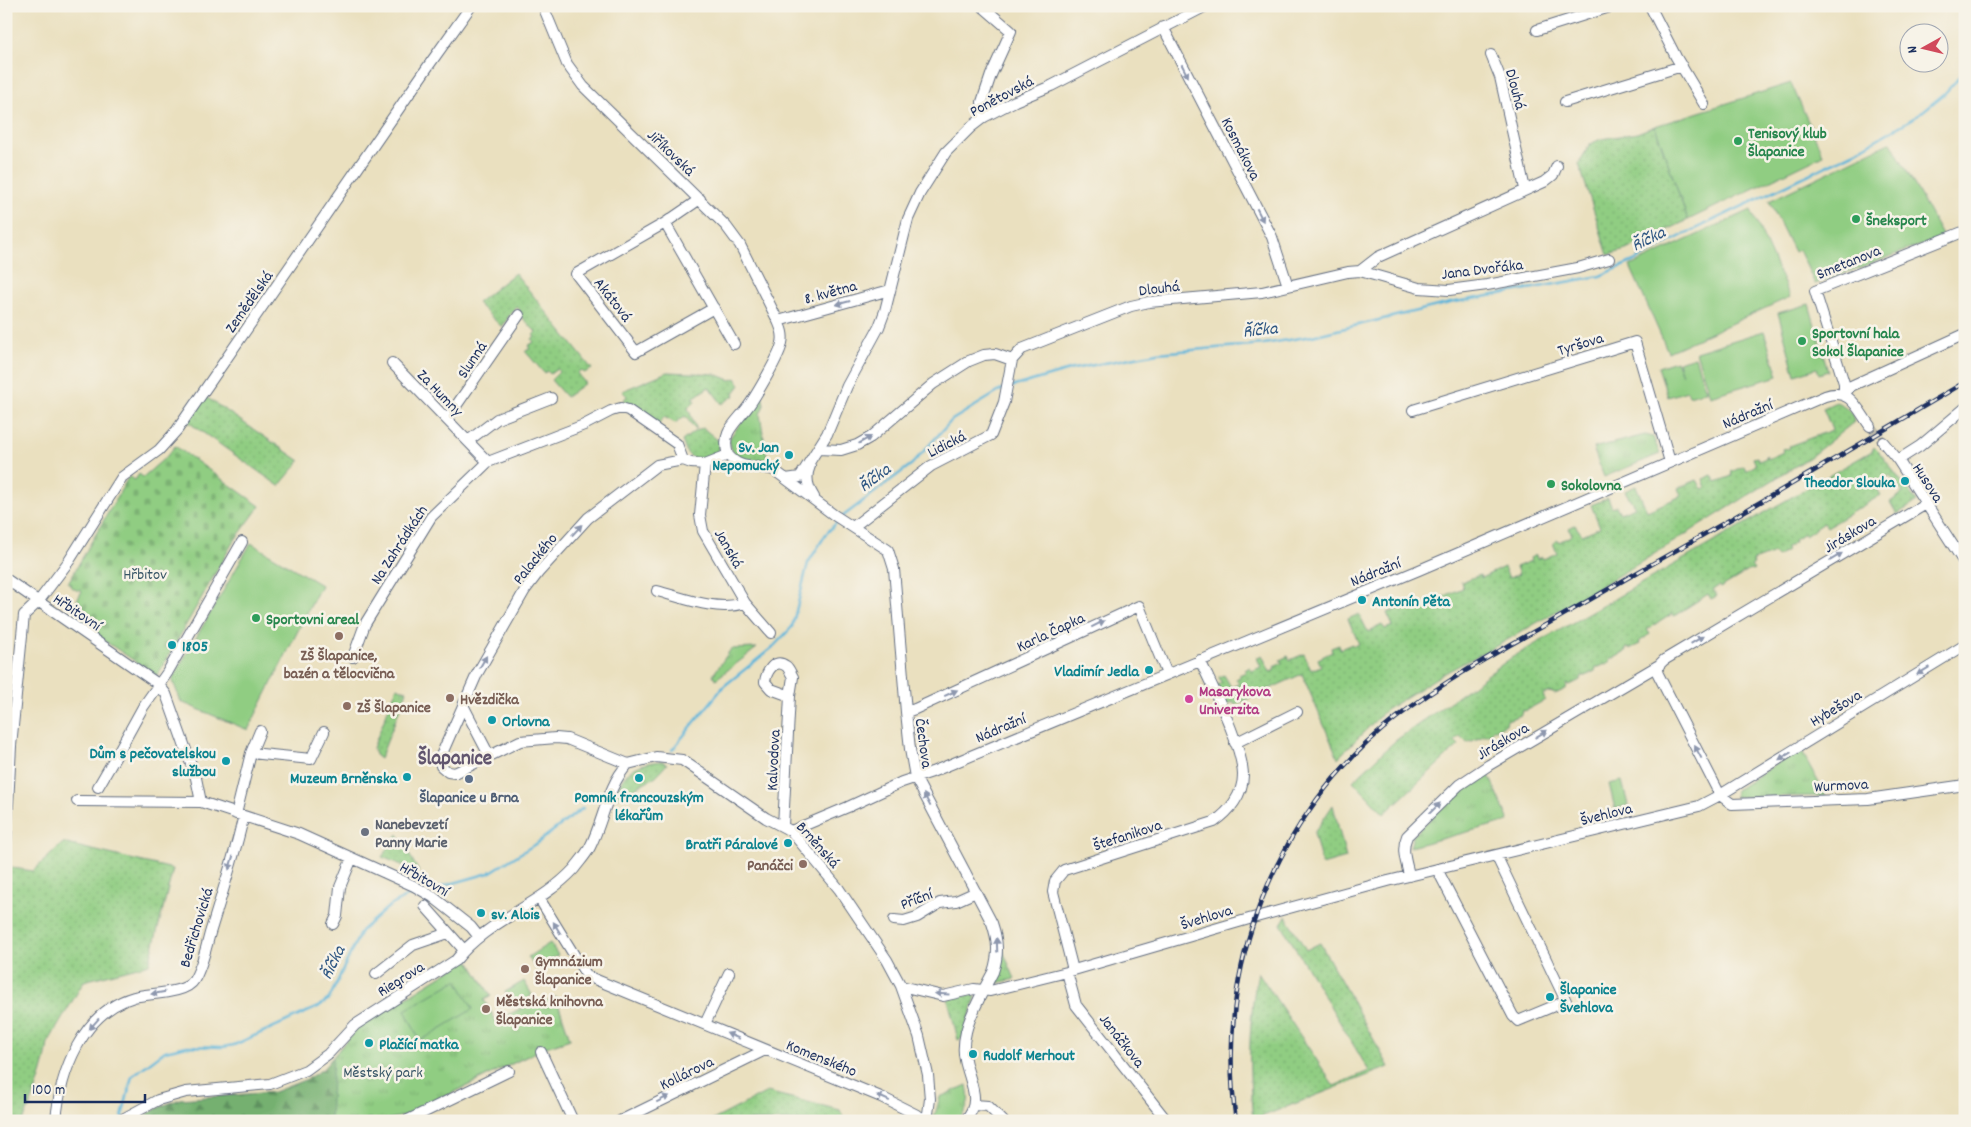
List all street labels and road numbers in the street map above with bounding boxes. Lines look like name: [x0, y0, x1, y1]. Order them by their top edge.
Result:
street label: Dlouhá: [1498, 67, 1531, 113]
street label: Ponětovská: [966, 71, 1038, 124]
street label: Kosmákova: [1214, 114, 1266, 185]
street label: Jiříkovská: [641, 125, 700, 183]
street label: Smetanova: [1813, 240, 1885, 287]
street label: Jana Dvořáka: [1440, 254, 1525, 287]
street label: Zemědělská: [220, 267, 280, 338]
street label: Akátová: [587, 273, 637, 328]
street label: 8. května: [802, 275, 860, 311]
street label: Dlouhá: [1137, 276, 1181, 303]
street label: Tyršova: [1555, 327, 1607, 363]
street label: Slunná: [452, 337, 494, 384]
street label: Za Humny: [411, 365, 468, 423]
street label: Nádražní: [1719, 394, 1778, 436]
street label: Lidická: [924, 426, 971, 465]
street label: Husova: [1906, 459, 1949, 508]
street label: Na Zahrádkách: [366, 501, 434, 590]
street label: Jiráskova: [1820, 510, 1881, 560]
street label: Janská: [707, 525, 748, 573]
street label: Palackého: [508, 529, 564, 590]
street label: Nádražní: [1347, 552, 1406, 594]
street label: Hřbitovní: [48, 588, 106, 638]
street label: Karla Čapka: [1013, 607, 1089, 659]
street label: Hybešova: [1806, 684, 1867, 734]
street label: Nádražní: [972, 708, 1031, 750]
street label: Čechova: [908, 717, 937, 770]
street label: Jiráskova: [1473, 717, 1534, 767]
street label: Kalvodova: [761, 728, 788, 791]
street label: Wurmova: [1813, 774, 1869, 799]
street label: Švehlova: [1578, 798, 1635, 833]
street label: Štefanikova: [1091, 814, 1165, 858]
street label: Brněnská: [790, 817, 845, 874]
street label: Hřbitovní: [395, 857, 454, 904]
street label: Příční: [897, 883, 937, 917]
street label: Bedřichovická: [174, 885, 220, 970]
street label: Švehlova: [1178, 900, 1236, 937]
street label: Riegrova: [373, 956, 430, 1004]
street label: Janáčkova: [1093, 1010, 1150, 1074]
street label: Komenského: [782, 1035, 860, 1084]
street label: Kollárova: [656, 1051, 718, 1097]

